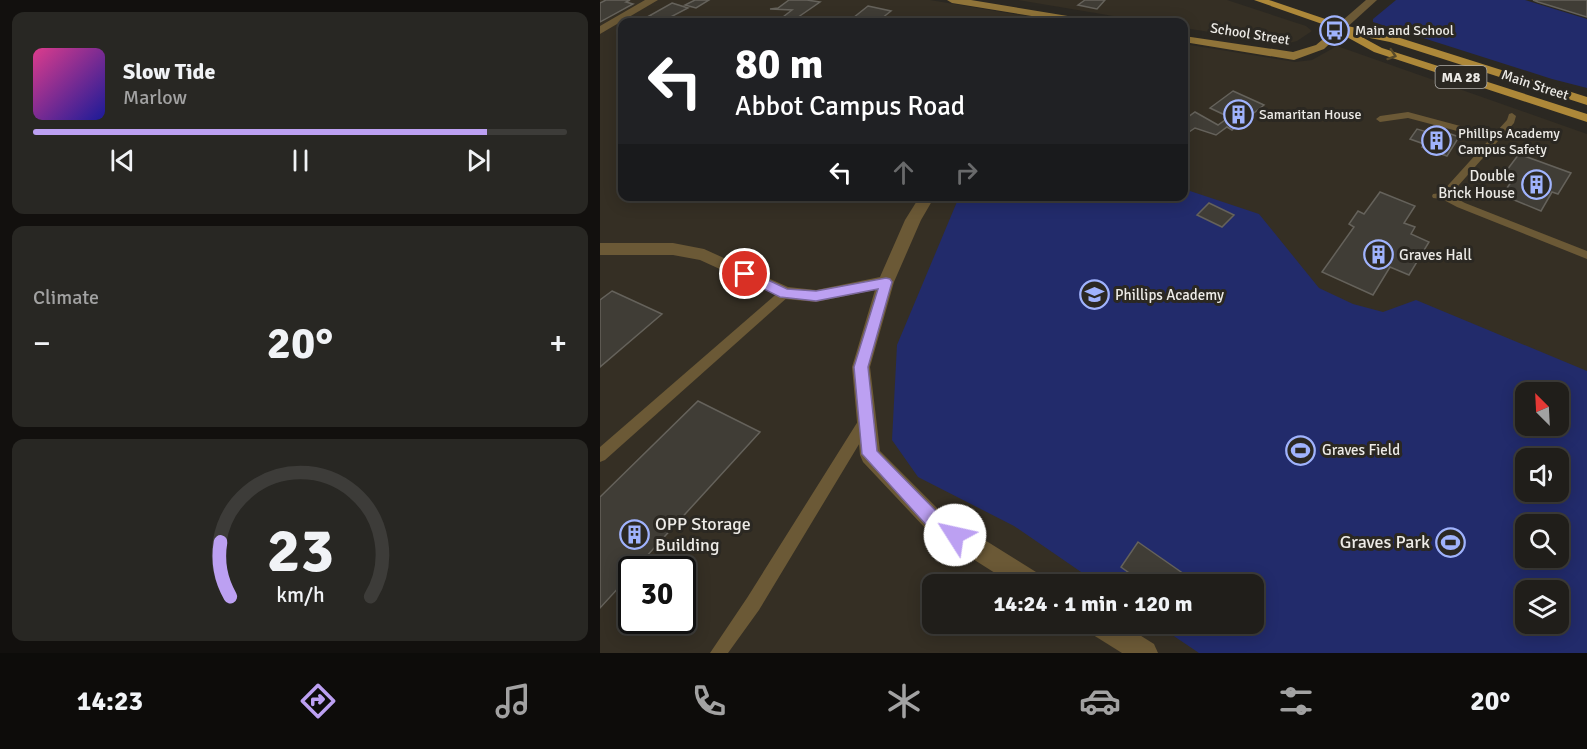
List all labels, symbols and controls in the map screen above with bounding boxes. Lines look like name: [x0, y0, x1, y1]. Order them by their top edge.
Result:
bus stop icon: Main and School: [1318, 14, 1350, 46]
street label: School Street: [1209, 19, 1291, 49]
place label: Main and School: [1355, 22, 1454, 39]
text: 80 m: [735, 39, 824, 90]
icon: left: [636, 42, 714, 120]
one-way arrow: [1386, 47, 1397, 60]
text: Slow Tide: [123, 58, 215, 85]
road number: MA 28: [1436, 66, 1486, 88]
street label: Main Street: [1499, 66, 1571, 104]
text: Marlow: [123, 85, 187, 110]
text: Abbot Campus Road: [735, 90, 965, 123]
building icon: Samaritan House: [1222, 98, 1254, 130]
place label: Samaritan House: [1259, 106, 1361, 123]
building icon: Phillips Academy Campus Safety: [1421, 125, 1453, 157]
place label: Phillips Academy Campus Safety: [1458, 125, 1560, 158]
icon: previous: [106, 144, 139, 177]
icon: pause: [284, 144, 317, 177]
icon: next: [462, 144, 495, 177]
icon: left: [824, 156, 857, 189]
icon: ahead: [887, 156, 920, 189]
icon: right: [950, 156, 983, 189]
place label: Double Brick House: [1438, 167, 1515, 202]
building icon: Double Brick House: [1520, 169, 1552, 201]
building icon: Graves Hall: [1362, 239, 1394, 271]
place label: Graves Hall: [1399, 246, 1472, 264]
pin: [719, 248, 770, 299]
icon: arrive: [728, 257, 761, 290]
school or university icon: Phillips Academy: [1078, 279, 1110, 311]
text: Climate: [33, 285, 99, 310]
place label: Phillips Academy: [1115, 286, 1224, 304]
text: 20°: [267, 316, 333, 371]
text: −: [33, 323, 51, 364]
text: +: [549, 323, 567, 364]
north arrow: [1515, 382, 1569, 436]
map controls: [1515, 382, 1569, 634]
sports icon: Graves Field: [1285, 434, 1317, 466]
place label: Graves Field: [1322, 441, 1400, 459]
button: sound: [1515, 448, 1569, 502]
position arrow: [923, 503, 987, 567]
text: 23: [266, 512, 334, 589]
place label: OPP Storage Building: [655, 513, 751, 556]
button: search: [1515, 514, 1569, 568]
building icon: OPP Storage Building: [618, 518, 650, 550]
sports icon: Graves Park: [1435, 526, 1467, 558]
place label: Graves Park: [1340, 531, 1430, 553]
speed limit sign: 30: [618, 556, 696, 634]
button: layers: [1515, 580, 1569, 634]
text: km/h: [276, 583, 324, 609]
text: 14:24 · 1 min · 120 m: [993, 590, 1193, 617]
icon: directions: [297, 680, 339, 722]
icon: music: [492, 680, 534, 722]
icon: phone: [688, 680, 730, 722]
icon: climate: [883, 680, 925, 722]
icon: car: [1079, 680, 1121, 722]
icon: filters: [1275, 680, 1317, 722]
text: 14:23: [77, 685, 143, 718]
text: 20°: [1470, 685, 1510, 718]

